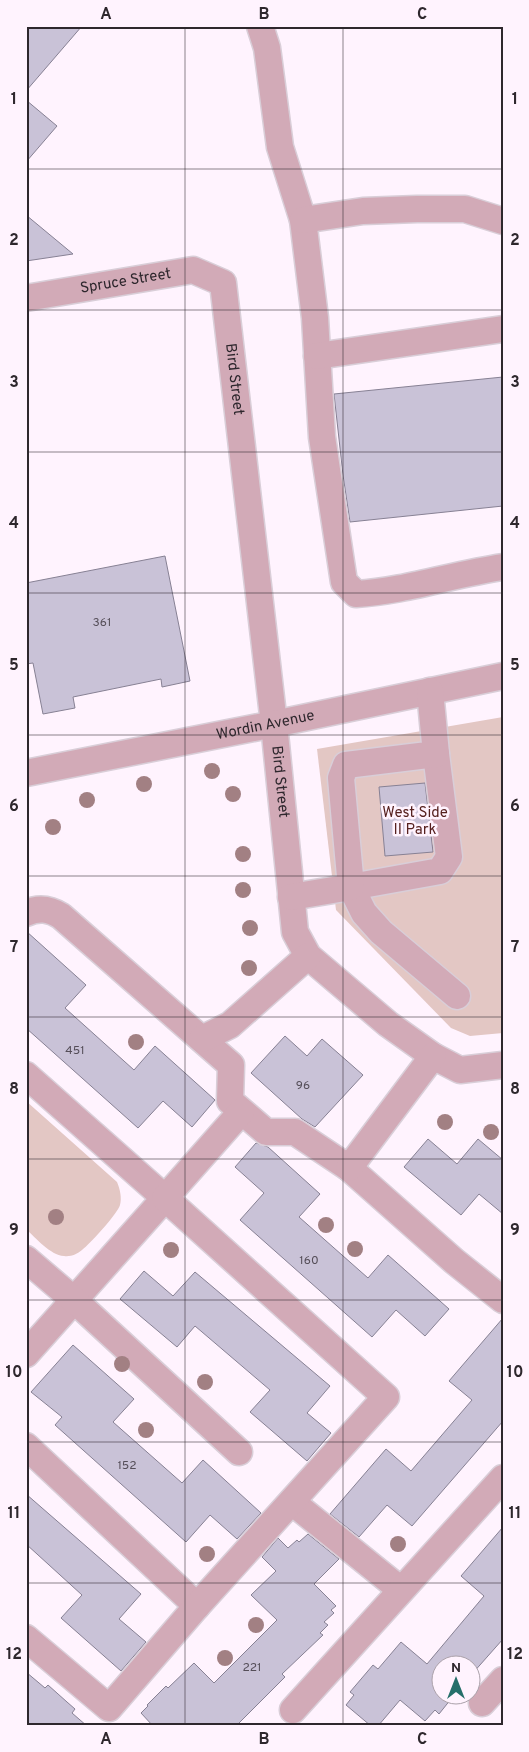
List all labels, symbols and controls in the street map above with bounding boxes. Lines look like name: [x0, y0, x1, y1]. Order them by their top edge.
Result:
text: A: [100, 5, 112, 25]
text: B: [258, 5, 270, 25]
text: C: [417, 5, 427, 25]
text: 1: [11, 90, 17, 110]
text: 1: [512, 90, 518, 110]
text: 2: [9, 231, 19, 251]
text: 2: [510, 231, 520, 251]
street label: Spruce Street: [79, 264, 173, 298]
street label: Bird Street: [221, 342, 248, 416]
text: 3: [9, 373, 19, 393]
text: 3: [510, 373, 520, 393]
text: 4: [9, 514, 19, 534]
text: 4: [510, 514, 520, 534]
house number: 361: [93, 615, 111, 631]
text: 5: [9, 656, 19, 676]
text: 5: [510, 656, 520, 676]
street label: Wordin Avenue: [215, 706, 316, 745]
street label: Bird Street: [267, 745, 293, 819]
text: 6: [9, 797, 19, 817]
text: 6: [510, 797, 520, 817]
park label: West Side II Park: [382, 804, 448, 840]
text: 7: [10, 938, 18, 958]
text: 7: [511, 938, 519, 958]
house number: 451: [65, 1043, 85, 1059]
house number: 96: [296, 1078, 310, 1094]
text: 8: [9, 1080, 19, 1100]
text: 8: [510, 1080, 520, 1100]
text: 9: [9, 1221, 19, 1241]
text: 9: [510, 1221, 520, 1241]
house number: 160: [299, 1253, 319, 1269]
text: 10: [6, 1363, 22, 1383]
text: 10: [507, 1363, 523, 1383]
house number: 152: [117, 1458, 137, 1474]
text: 11: [8, 1504, 20, 1524]
text: 11: [509, 1504, 521, 1524]
text: 12: [6, 1645, 22, 1665]
text: 12: [507, 1645, 523, 1665]
north arrow: [432, 1654, 482, 1704]
house number: 221: [242, 1660, 262, 1676]
text: N: [451, 1660, 461, 1677]
text: A: [100, 1730, 112, 1750]
text: B: [258, 1730, 270, 1750]
text: C: [417, 1730, 427, 1750]

